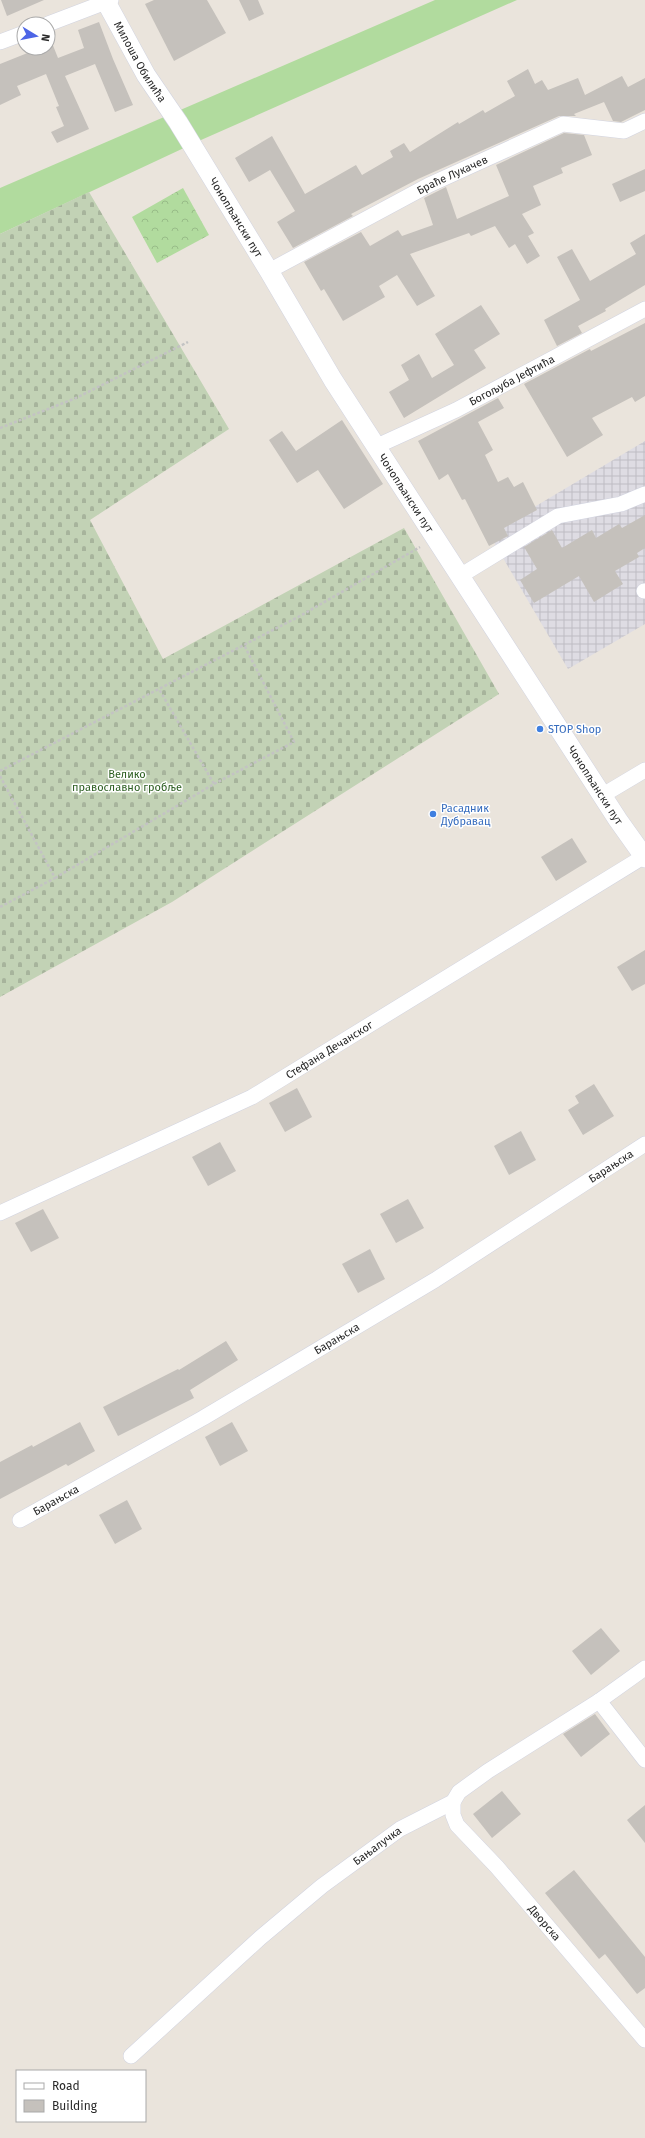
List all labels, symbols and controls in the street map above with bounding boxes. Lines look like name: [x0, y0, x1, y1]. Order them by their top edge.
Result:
north arrow: [16, 16, 56, 56]
street label: Милоша Обилића: [111, 19, 169, 105]
text: N: [38, 33, 52, 42]
street label: Браће Лукачев: [414, 153, 490, 197]
street label: Чонопљански пут: [207, 175, 266, 260]
street label: Богољуба Јефтића: [467, 352, 557, 408]
street label: Чонопљански пут: [376, 451, 437, 535]
place label: STOP Shop: [548, 723, 601, 736]
marker: STOP Shop: [535, 724, 545, 734]
street label: Чонопљански пут: [565, 743, 626, 827]
park label: Велико православно гробље: [72, 768, 182, 794]
place label: Расадник Дубравац: [440, 802, 491, 828]
marker: Расадник Дубравац: [428, 809, 438, 819]
street label: Стефана Дечанског: [283, 1018, 375, 1081]
street label: Барањска: [586, 1147, 636, 1185]
street label: Барањска: [312, 1320, 362, 1357]
street label: Барањска: [31, 1482, 81, 1518]
street label: Бањалучка: [350, 1824, 404, 1868]
street label: Дворска: [525, 1901, 563, 1943]
legend: [16, 2070, 146, 2122]
text: Road: [52, 2079, 80, 2093]
text: Building: [52, 2099, 98, 2113]

